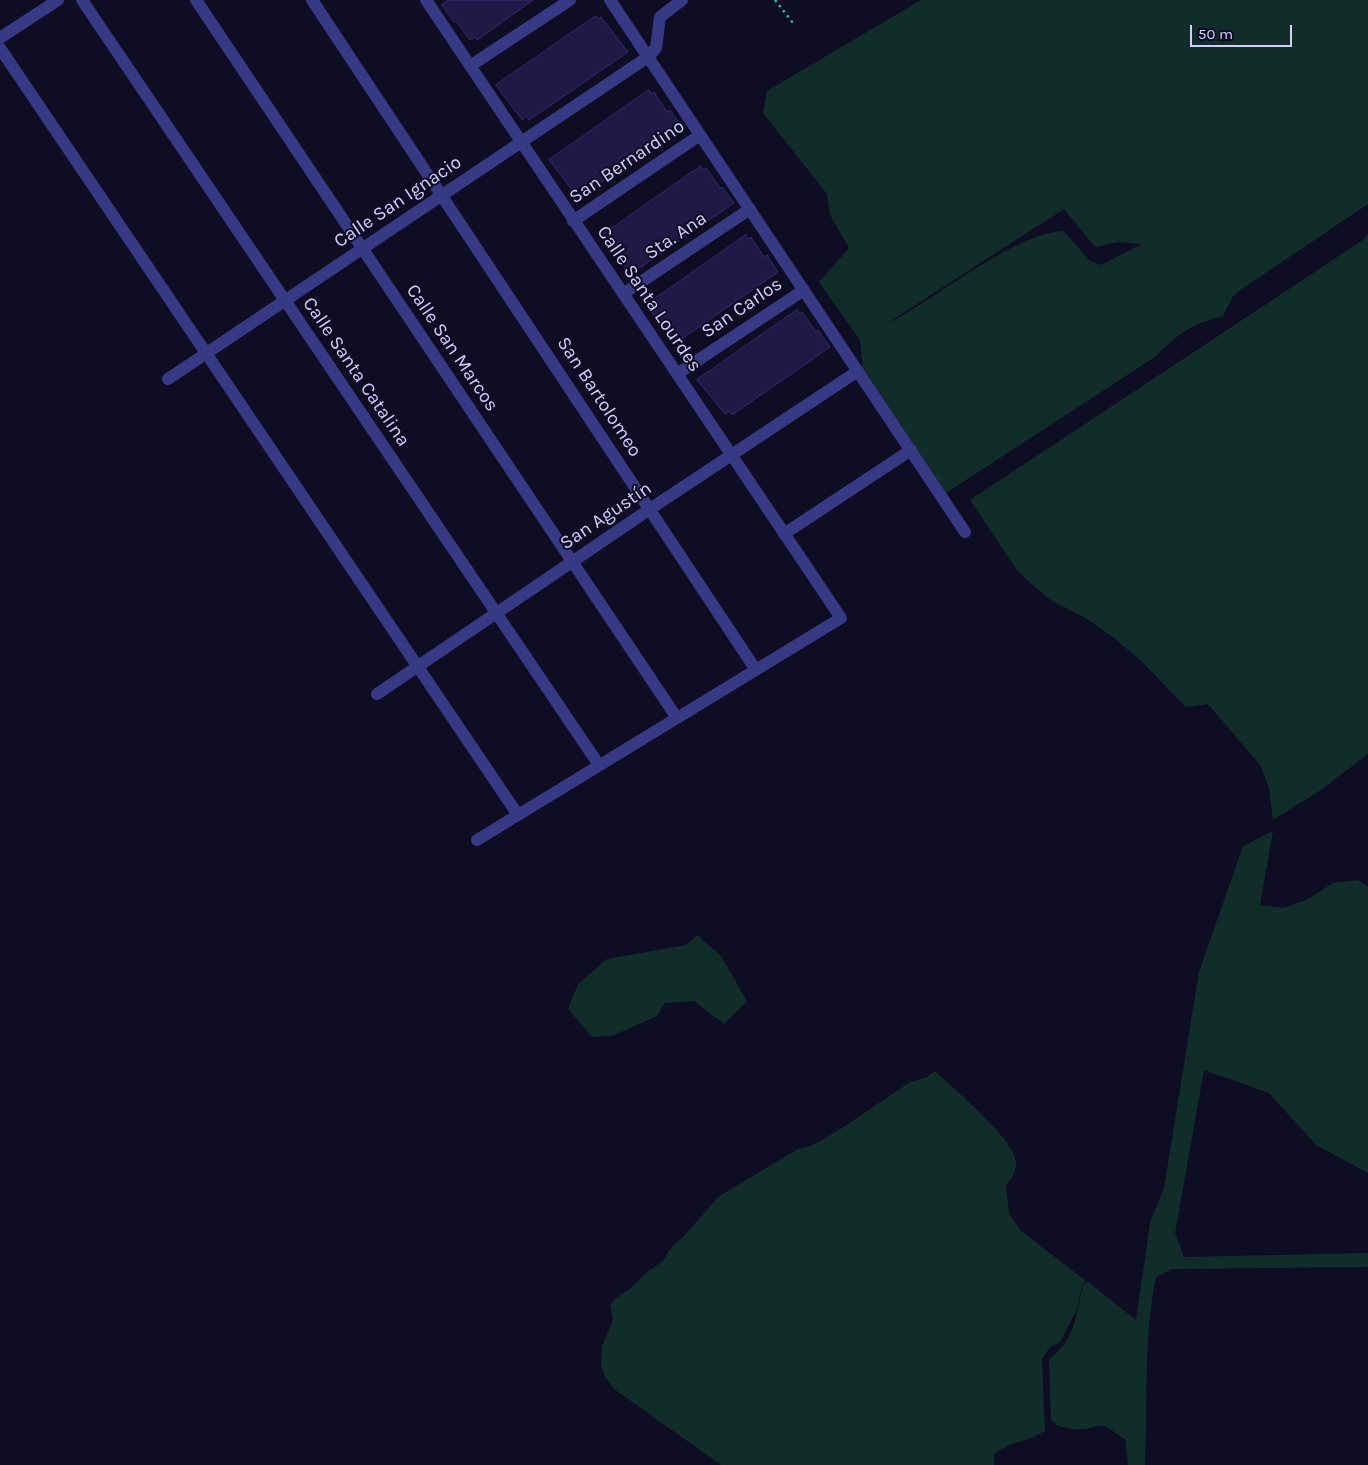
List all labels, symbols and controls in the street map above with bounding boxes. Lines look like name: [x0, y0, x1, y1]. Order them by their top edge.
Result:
scale bar: [1193, 15, 1296, 47]
text: 50 m: [1198, 25, 1233, 43]
street label: San Bernardino: [565, 115, 689, 209]
street label: Calle San Ignacio: [330, 151, 466, 253]
street label: Sta. Ana: [641, 207, 711, 265]
street label: Calle Santa Lourdes: [592, 222, 706, 376]
street label: San Carlos: [697, 273, 787, 343]
street label: Calle San Marcos: [401, 280, 503, 416]
street label: Calle Santa Catalina: [298, 293, 414, 451]
street label: San Bartolomeo: [552, 333, 646, 461]
street label: San Agustín: [556, 477, 656, 555]

